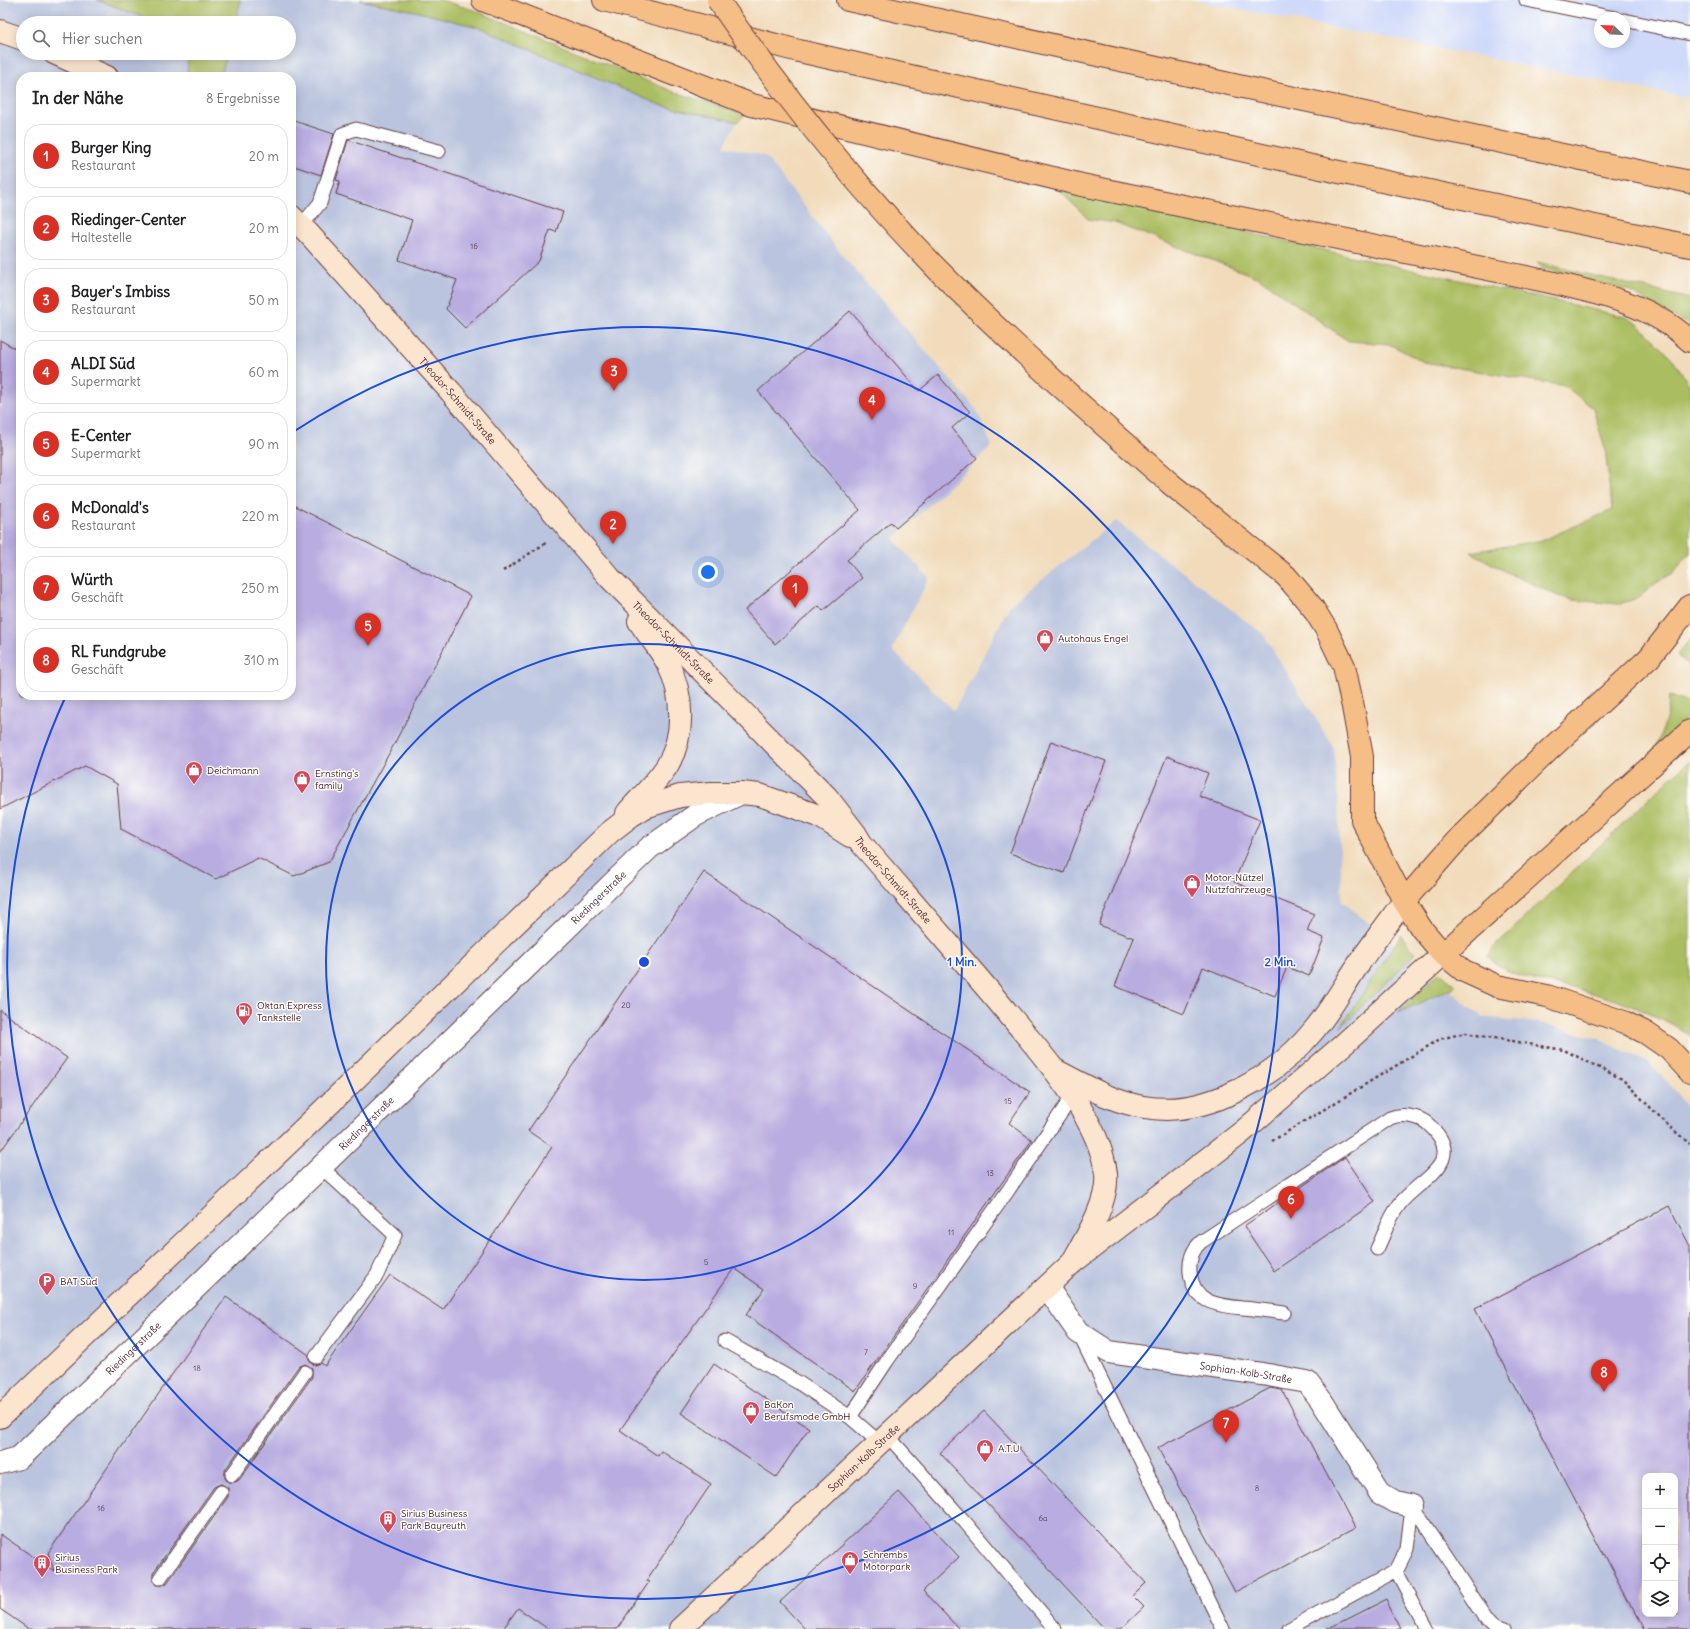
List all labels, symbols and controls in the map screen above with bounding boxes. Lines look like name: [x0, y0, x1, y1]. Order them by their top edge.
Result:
north arrow: [1594, 12, 1630, 48]
search box: [16, 16, 296, 60]
icon: search: [30, 27, 52, 49]
text: Hier suchen: [62, 29, 142, 48]
text: In der Nähe: [32, 87, 124, 109]
text: 8 Ergebnisse: [206, 90, 280, 107]
text: Burger King: [71, 138, 151, 157]
text: 1: [43, 148, 49, 165]
text: 20 m: [249, 148, 279, 165]
text: Restaurant: [71, 157, 136, 174]
text: Riedinger-Center: [71, 210, 186, 229]
text: 2: [42, 220, 50, 237]
text: 20 m: [249, 220, 279, 237]
text: Haltestelle: [71, 229, 132, 246]
house number: 16: [470, 241, 478, 251]
text: Bayer's Imbiss: [71, 282, 170, 301]
text: 3: [42, 292, 50, 309]
text: 50 m: [248, 292, 279, 309]
text: Restaurant: [71, 301, 136, 318]
text: ALDI Süd: [71, 354, 135, 373]
street label: Theodor-Schmidt-Straße: [417, 355, 499, 447]
pin: 3: [601, 358, 627, 391]
text: 4: [42, 364, 50, 381]
text: 60 m: [248, 364, 279, 381]
text: Supermarkt: [71, 373, 141, 390]
pin: 4: [859, 387, 885, 420]
text: E-Center: [71, 426, 131, 445]
text: 5: [42, 436, 50, 453]
text: 90 m: [248, 436, 279, 453]
text: Supermarkt: [71, 445, 141, 462]
text: McDonald's: [71, 498, 149, 517]
text: 6: [42, 508, 50, 525]
text: 220 m: [242, 508, 279, 525]
pin: 2: [600, 511, 626, 544]
text: Restaurant: [71, 517, 136, 534]
your location: [698, 562, 718, 582]
text: Würth: [71, 570, 113, 589]
pin: 1: [782, 575, 808, 608]
text: 7: [43, 580, 49, 597]
text: 250 m: [241, 580, 279, 597]
text: Geschäft: [71, 589, 123, 606]
street label: Theodor-Schmidt-Straße: [630, 598, 717, 686]
pin: 5: [355, 613, 381, 646]
shop icon: Autohaus Engel: [1035, 628, 1055, 653]
place label: Autohaus Engel: [1058, 632, 1128, 645]
text: RL Fundgrube: [71, 642, 166, 661]
text: 8: [42, 652, 50, 669]
text: 310 m: [244, 652, 279, 669]
text: Geschäft: [71, 661, 123, 678]
shop icon: Deichmann: [184, 760, 204, 785]
place label: Deichmann: [207, 764, 259, 777]
place label: Ernsting's family: [315, 767, 359, 792]
shop icon: Ernsting's family: [292, 769, 312, 794]
street label: Theodor-Schmidt-Straße: [852, 834, 934, 926]
street label: Riedingerstraße: [568, 868, 629, 927]
place label: Motor-Nützel Nutzfahrzeuge: [1205, 871, 1271, 896]
shop icon: Motor-Nützel Nutzfahrzeuge: [1182, 873, 1202, 898]
text: 1 Min.: [947, 954, 977, 969]
text: 2 Min.: [1264, 954, 1296, 969]
centre of rings: [637, 955, 651, 969]
place label: Oktan Express Tankstelle: [257, 999, 322, 1024]
house number: 20: [621, 1000, 631, 1010]
fuel station icon: Oktan Express Tankstelle: [234, 1001, 254, 1026]
street label: Riedingerstraße: [336, 1094, 396, 1153]
house number: 15: [1004, 1096, 1012, 1106]
house number: 13: [986, 1168, 994, 1178]
pin: 6: [1278, 1186, 1304, 1219]
house number: 11: [948, 1227, 954, 1237]
house number: 5: [704, 1257, 709, 1267]
parking icon: BAT Süd: [37, 1271, 57, 1296]
place label: BAT Süd: [60, 1275, 97, 1288]
house number: 9: [913, 1281, 918, 1291]
street label: Riedingerstraße: [103, 1319, 163, 1378]
house number: 7: [864, 1347, 868, 1357]
street label: Sophian-Kolb-Straße: [1199, 1359, 1293, 1386]
pin: 8: [1591, 1359, 1617, 1392]
house number: 18: [193, 1363, 201, 1373]
place label: BaKon Berufsmode GmbH: [764, 1398, 850, 1423]
shop icon: BaKon Berufsmode GmbH: [741, 1400, 761, 1425]
pin: 7: [1213, 1410, 1239, 1443]
street label: Sophian-Kolb-Straße: [825, 1421, 902, 1494]
shop icon: A.T.U: [975, 1438, 995, 1463]
place label: A.T.U: [998, 1442, 1020, 1455]
map controls: [1642, 1473, 1678, 1617]
button: +: [1642, 1473, 1678, 1509]
house number: 8: [1255, 1483, 1260, 1493]
house number: 16: [97, 1503, 105, 1513]
place label: Sirius Business Park Bayreuth: [401, 1507, 468, 1532]
building icon: Sirius Business Park Bayreuth: [378, 1509, 398, 1534]
button: −: [1642, 1509, 1678, 1545]
house number: 6a: [1038, 1513, 1048, 1523]
button: locate: [1642, 1545, 1678, 1581]
place label: Schrembs Motorpark: [863, 1548, 910, 1573]
shop icon: Schrembs Motorpark: [840, 1550, 860, 1575]
place label: Sirius Business Park: [55, 1551, 118, 1576]
building icon: Sirius Business Park: [32, 1553, 52, 1578]
button: layers: [1642, 1581, 1678, 1617]

